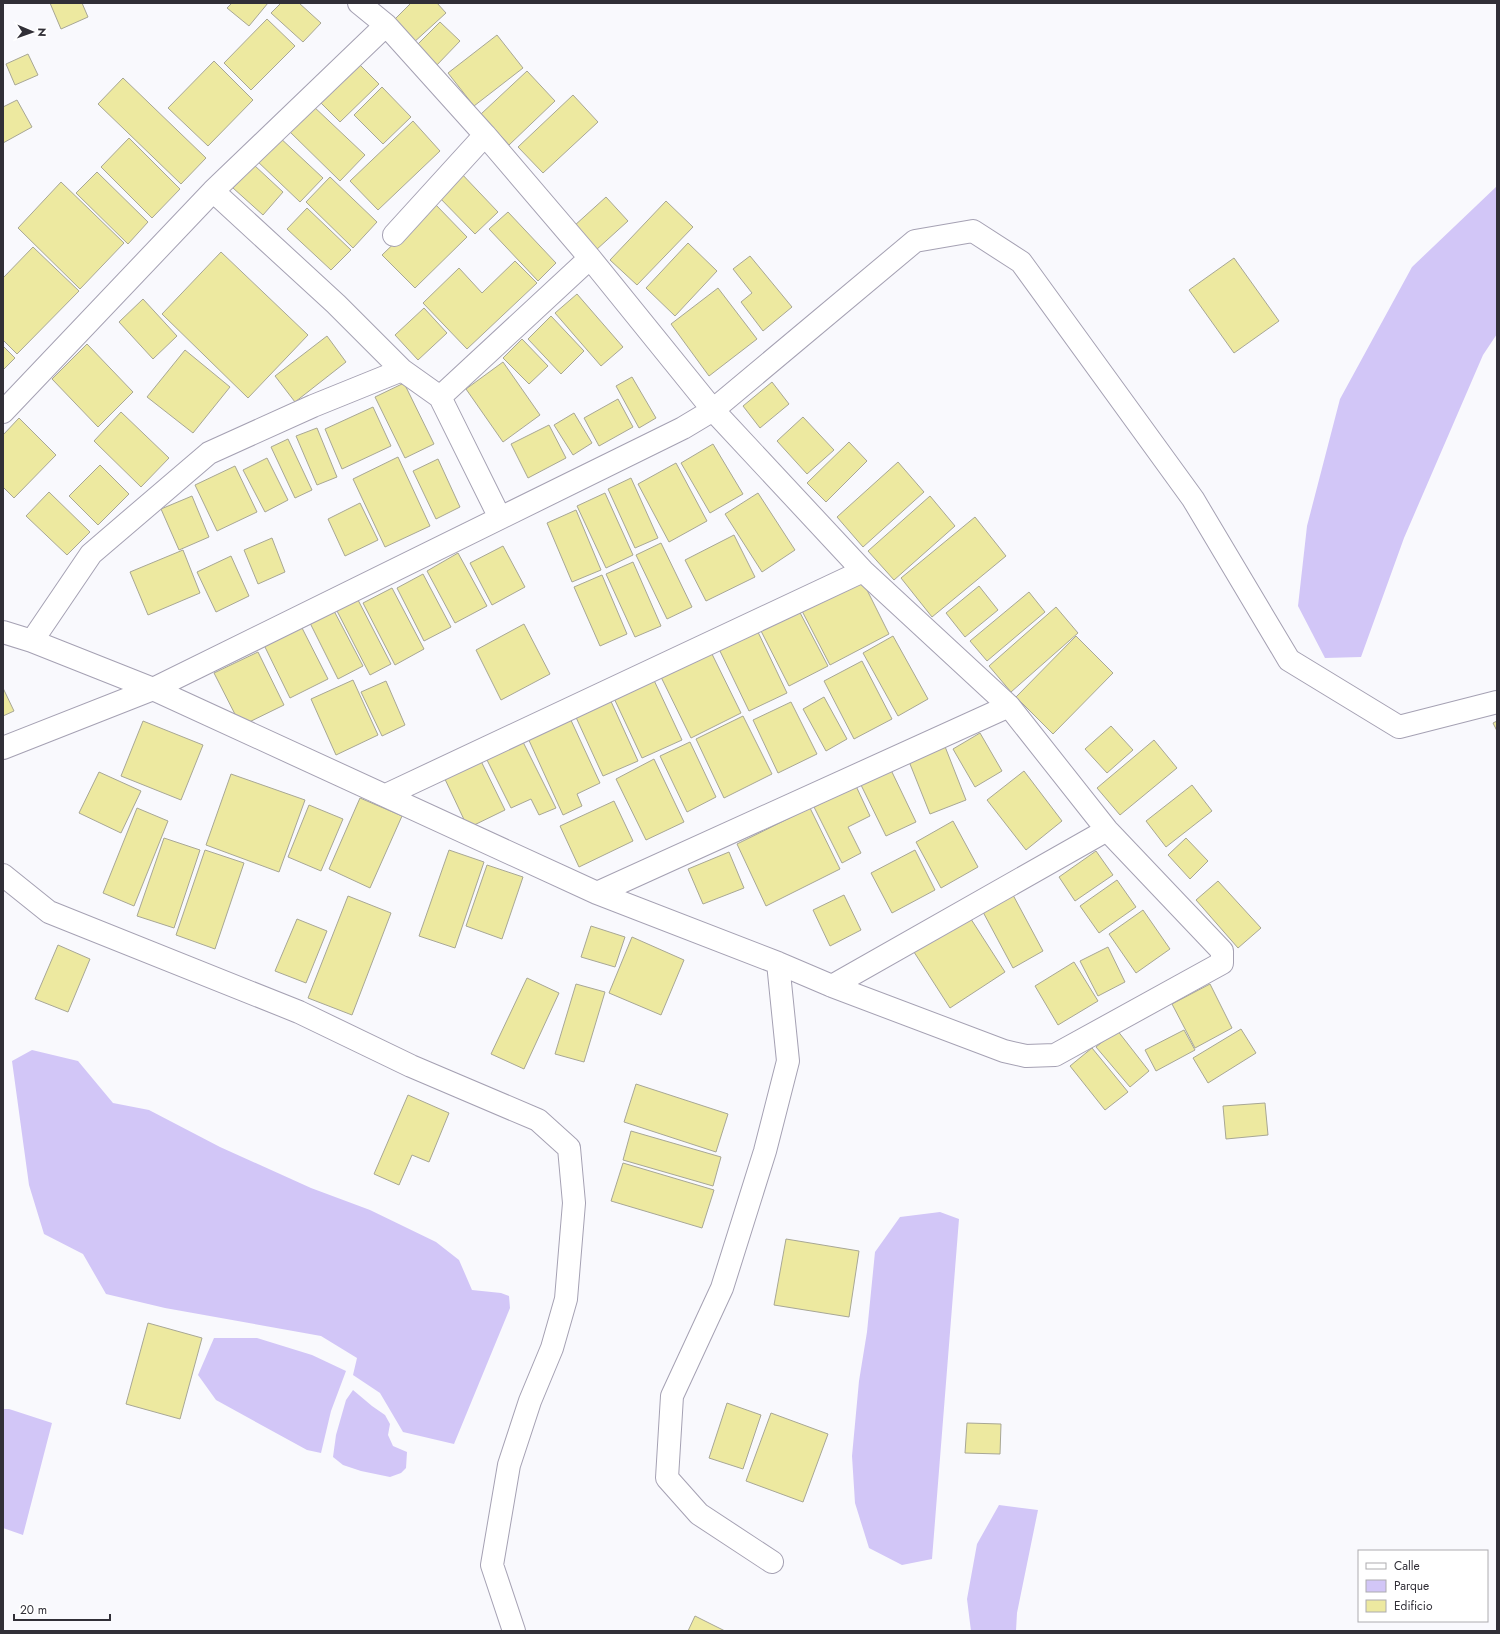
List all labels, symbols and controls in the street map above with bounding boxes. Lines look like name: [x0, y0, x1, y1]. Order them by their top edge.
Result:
north arrow: [12, 12, 52, 52]
text: N: [34, 28, 50, 37]
legend: [1358, 1550, 1488, 1622]
text: Calle: [1394, 1557, 1420, 1575]
text: Parque: [1394, 1577, 1429, 1595]
scale bar: [14, 1596, 110, 1622]
text: Edificio: [1394, 1597, 1433, 1615]
text: 20 m: [20, 1601, 47, 1619]

